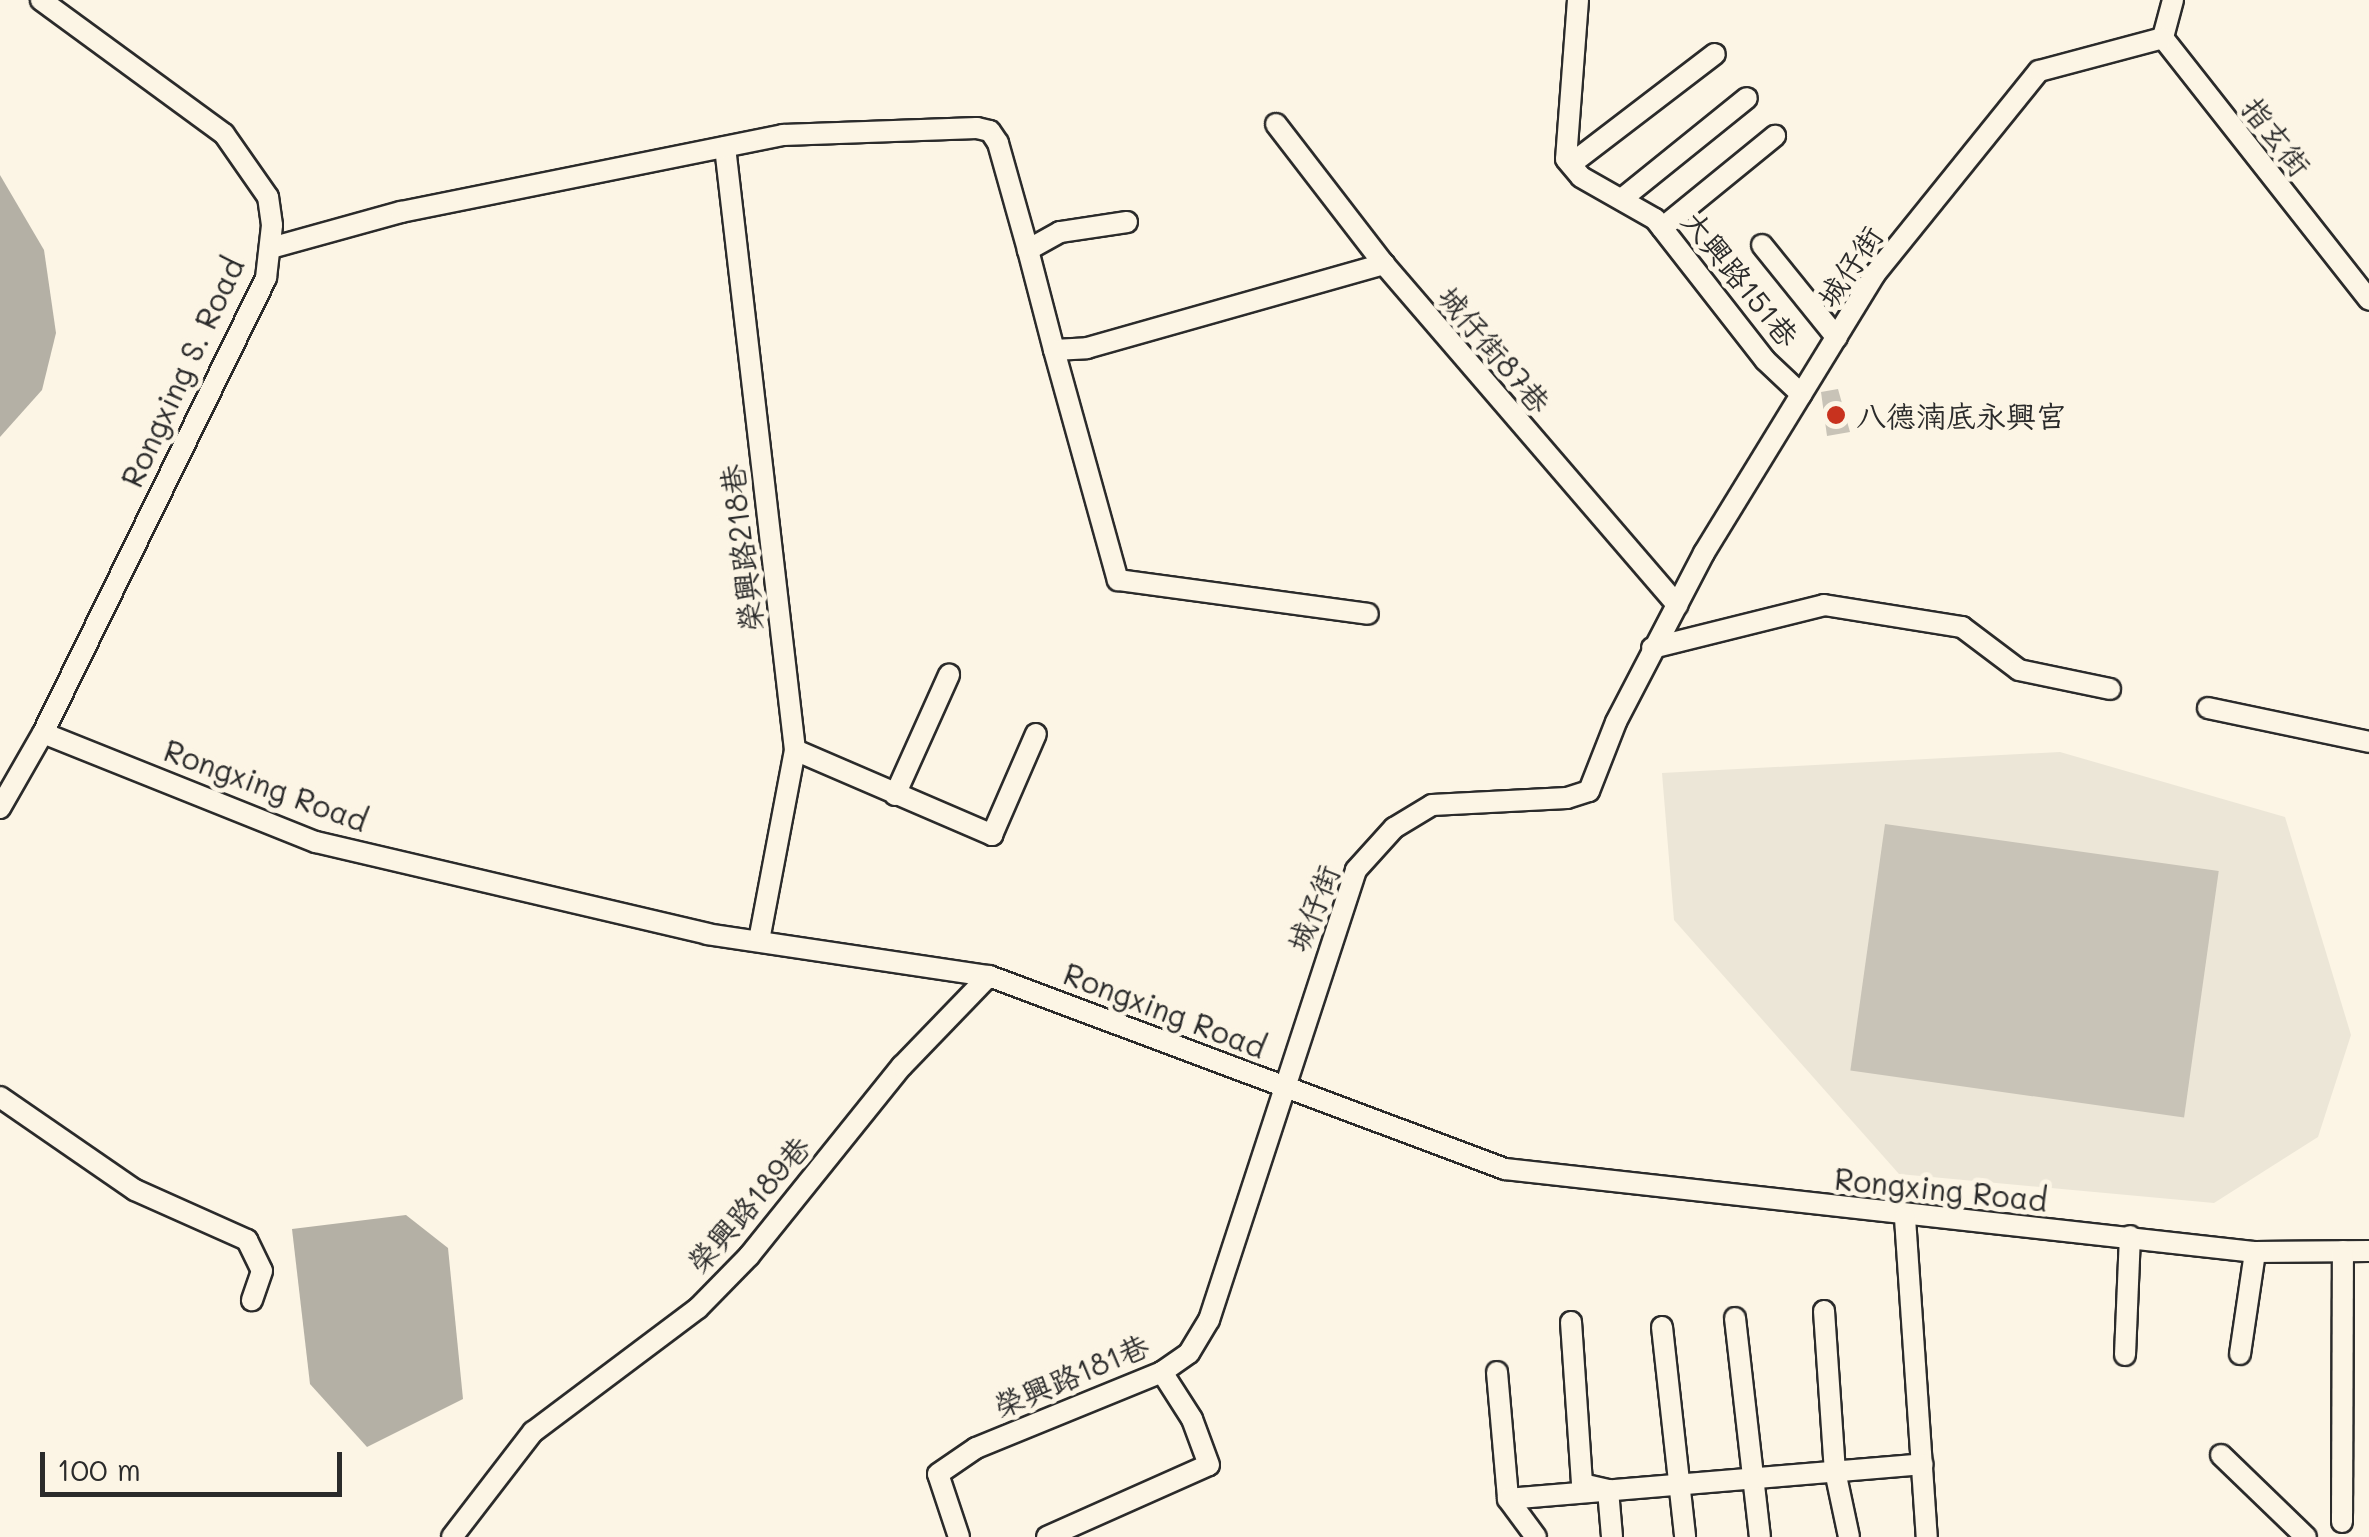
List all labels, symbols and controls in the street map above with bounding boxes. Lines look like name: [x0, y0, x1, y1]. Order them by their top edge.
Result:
street label: 指玄街: [2235, 89, 2319, 183]
street label: 大興路151巷: [1675, 203, 1807, 353]
street label: 城仔街: [1809, 219, 1889, 313]
street label: Rongxing S. Road: [113, 251, 251, 493]
street label: 城仔街87巷: [1431, 278, 1559, 420]
place label: 八德湳底永興宮: [1856, 397, 2066, 433]
marker: 八德湳底永興宮: [1825, 404, 1847, 426]
street label: 榮興路218巷: [713, 462, 769, 634]
street label: Rongxing Road: [159, 732, 373, 838]
street label: 城仔街: [1278, 860, 1346, 956]
street label: Rongxing Road: [1059, 955, 1271, 1065]
street label: 榮興路189巷: [679, 1128, 817, 1280]
street label: Rongxing Road: [1833, 1160, 2049, 1218]
street label: 榮興路181巷: [988, 1326, 1154, 1424]
scale bar: [45, 1432, 348, 1494]
text: 100 m: [57, 1449, 141, 1489]

